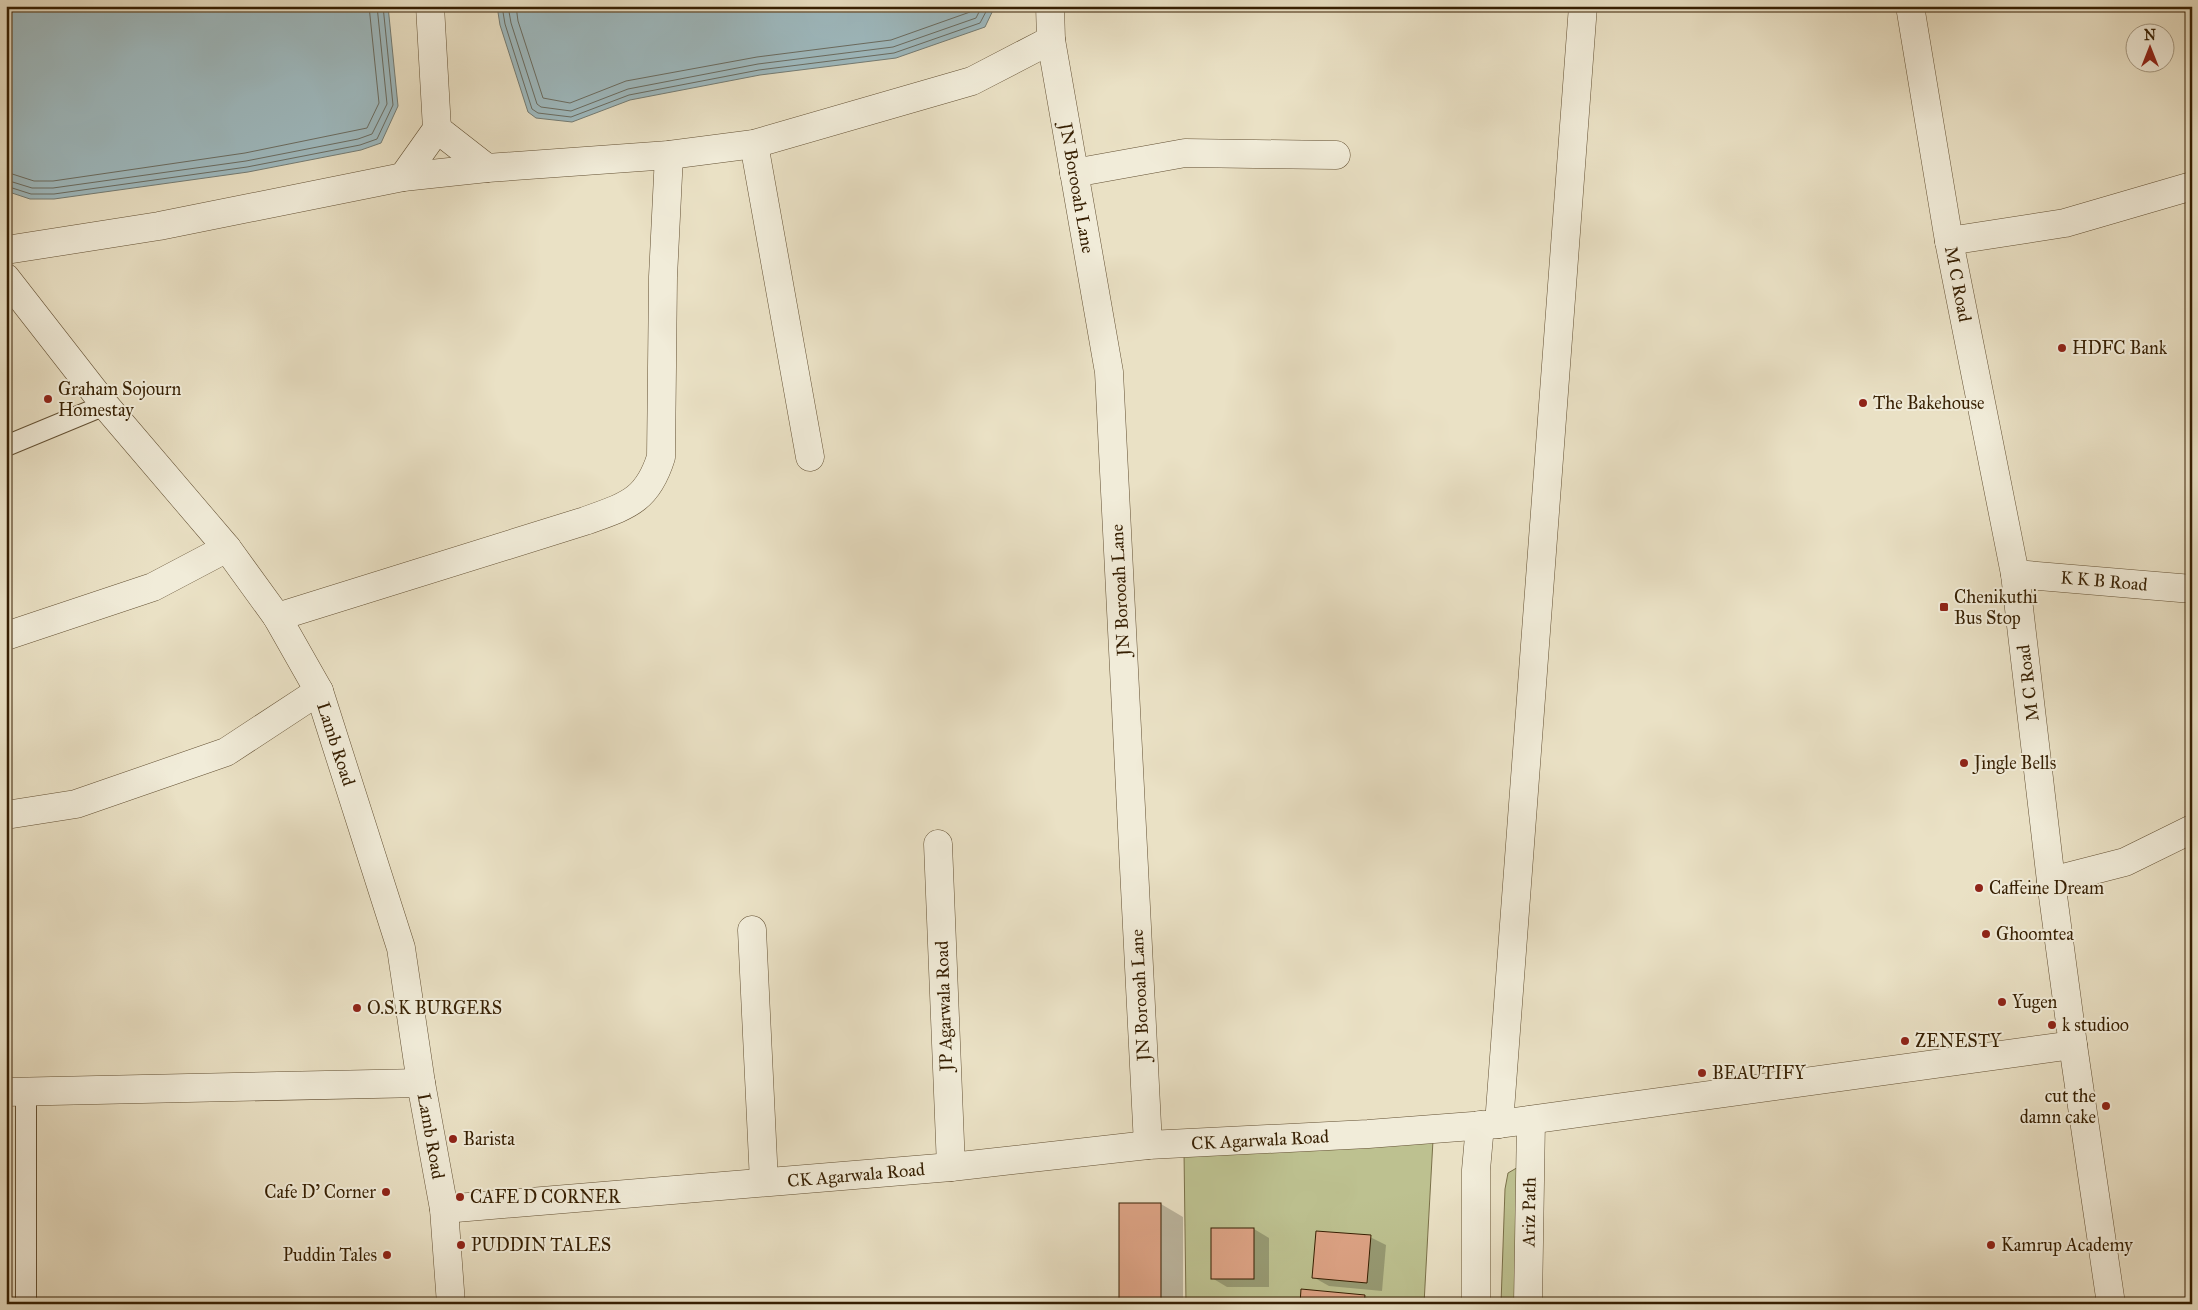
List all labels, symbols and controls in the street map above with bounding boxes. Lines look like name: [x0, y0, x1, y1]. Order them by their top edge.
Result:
north arrow: [2126, 22, 2176, 72]
text: N: [2144, 27, 2156, 44]
street label: JN Borooah Lane: [1053, 119, 1099, 255]
street label: M C Road: [1940, 244, 1976, 324]
place label: HDFC Bank: [2072, 337, 2168, 359]
marker: HDFC Bank: [2056, 342, 2068, 354]
place label: Graham Sojourn Homestay: [58, 378, 182, 421]
place label: The Bakehouse: [1873, 392, 1985, 414]
marker: Graham Sojourn Homestay: [42, 393, 54, 405]
marker: The Bakehouse: [1857, 397, 1869, 409]
street label: JN Borooah Lane: [1106, 523, 1136, 659]
street label: K K B Road: [2059, 566, 2149, 596]
place label: Chenikuthi Bus Stop: [1954, 586, 2038, 629]
marker: Chenikuthi Bus Stop: [1938, 601, 1950, 613]
street label: M C Road: [2012, 643, 2044, 723]
street label: Lamb Road: [312, 699, 360, 789]
place label: Jingle Bells: [1972, 752, 2056, 775]
marker: Jingle Bells: [1958, 757, 1970, 769]
place label: Caffeine Dream: [1989, 877, 2104, 899]
marker: Caffeine Dream: [1973, 882, 1985, 894]
place label: Ghoomtea: [1996, 923, 2074, 945]
street label: JN Borooah Lane: [1126, 928, 1156, 1064]
marker: Ghoomtea: [1980, 928, 1992, 940]
street label: JP Agarwala Road: [931, 940, 958, 1074]
place label: Yugen: [2012, 991, 2058, 1014]
marker: Yugen: [1996, 996, 2008, 1008]
place label: O.S.K BURGERS: [367, 997, 502, 1019]
marker: O.S.K BURGERS: [351, 1002, 363, 1014]
place label: k studioo: [2062, 1014, 2129, 1036]
marker: k studioo: [2046, 1019, 2058, 1031]
place label: ZENESTY: [1915, 1030, 2002, 1052]
marker: ZENESTY: [1899, 1035, 1911, 1047]
place label: BEAUTIFY: [1712, 1062, 1806, 1084]
marker: BEAUTIFY: [1696, 1067, 1708, 1079]
place label: cut the damn cake: [2020, 1085, 2096, 1128]
street label: Lamb Road: [413, 1091, 449, 1181]
marker: cut the damn cake: [2100, 1100, 2112, 1112]
street label: CK Agarwala Road: [1191, 1125, 1330, 1156]
place label: Barista: [463, 1128, 515, 1150]
marker: Barista: [447, 1133, 459, 1145]
street label: CK Agarwala Road: [786, 1158, 926, 1193]
street label: Ariz Path: [1517, 1177, 1541, 1248]
place label: Cafe D' Corner: [264, 1181, 376, 1203]
marker: Cafe D' Corner: [380, 1186, 392, 1198]
place label: CAFE D CORNER: [470, 1186, 622, 1208]
marker: CAFE D CORNER: [454, 1191, 466, 1203]
place label: PUDDIN TALES: [471, 1234, 611, 1256]
place label: Kamrup Academy: [2001, 1234, 2133, 1256]
marker: PUDDIN TALES: [455, 1239, 467, 1251]
marker: Kamrup Academy: [1985, 1239, 1997, 1251]
place label: Puddin Tales: [283, 1244, 377, 1266]
marker: Puddin Tales: [381, 1249, 393, 1261]

